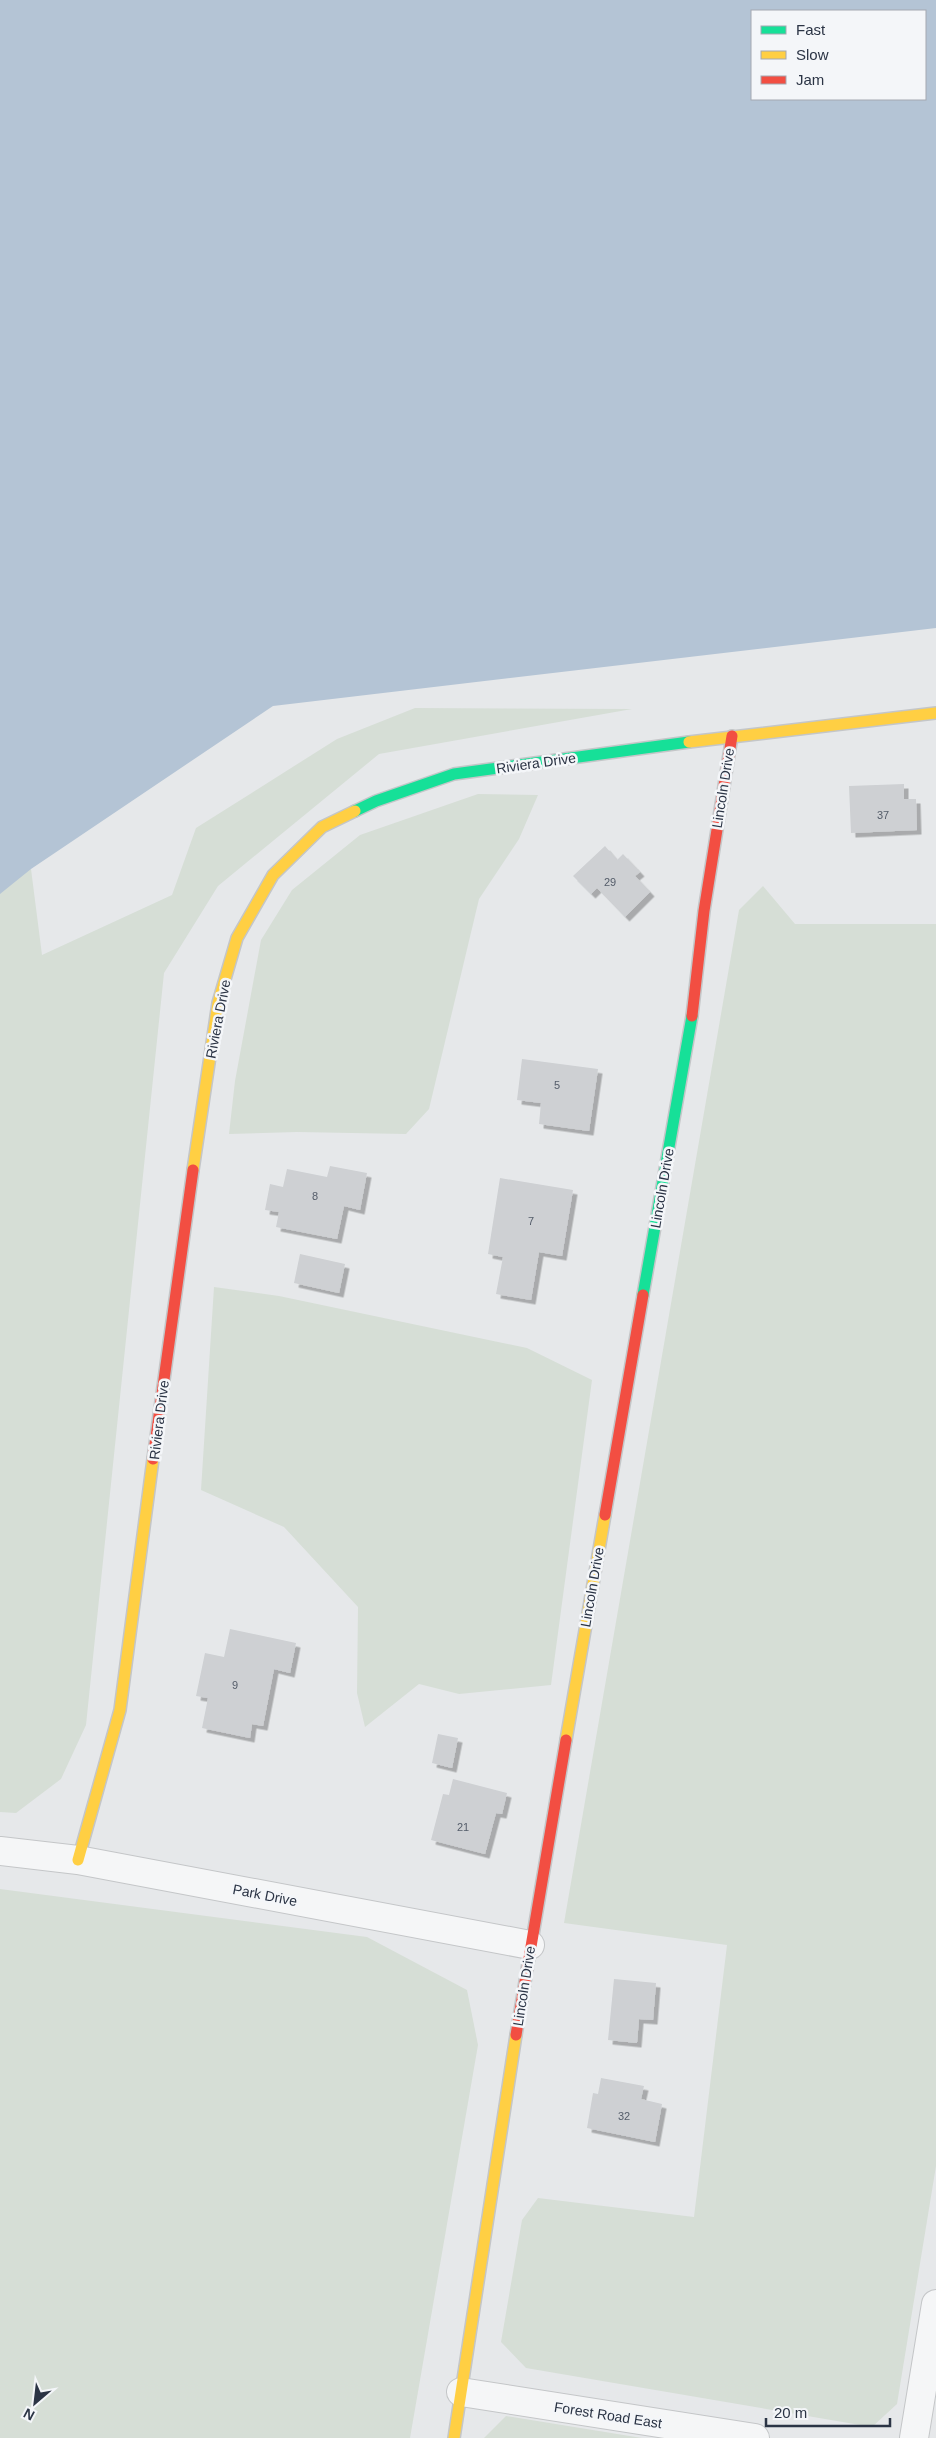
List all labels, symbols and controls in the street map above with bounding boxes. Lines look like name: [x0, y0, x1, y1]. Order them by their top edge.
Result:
legend: [751, 10, 926, 100]
text: Fast: [796, 21, 826, 38]
text: Slow: [796, 46, 829, 63]
text: Jam: [796, 71, 824, 88]
street label: Lincoln Drive: [709, 747, 737, 829]
street label: Riviera Drive: [495, 749, 577, 776]
house number: 37: [877, 809, 889, 821]
house number: 29: [604, 876, 616, 888]
street label: Riviera Drive: [203, 978, 234, 1060]
house number: 5: [554, 1079, 560, 1091]
street label: Lincoln Drive: [647, 1147, 677, 1229]
house number: 8: [312, 1190, 318, 1202]
house number: 7: [528, 1215, 534, 1227]
street label: Riviera Drive: [146, 1379, 172, 1461]
street label: Lincoln Drive: [577, 1546, 607, 1628]
house number: 9: [232, 1679, 238, 1691]
house number: 21: [457, 1821, 469, 1833]
street label: Park Drive: [231, 1881, 299, 1909]
street label: Lincoln Drive: [510, 1945, 538, 2027]
house number: 32: [618, 2110, 630, 2122]
north arrow: [10, 2378, 60, 2428]
scale bar: [766, 2396, 890, 2428]
street label: Forest Road East: [553, 2399, 663, 2431]
text: 20 m: [774, 2404, 807, 2421]
text: N: [21, 2405, 37, 2424]

